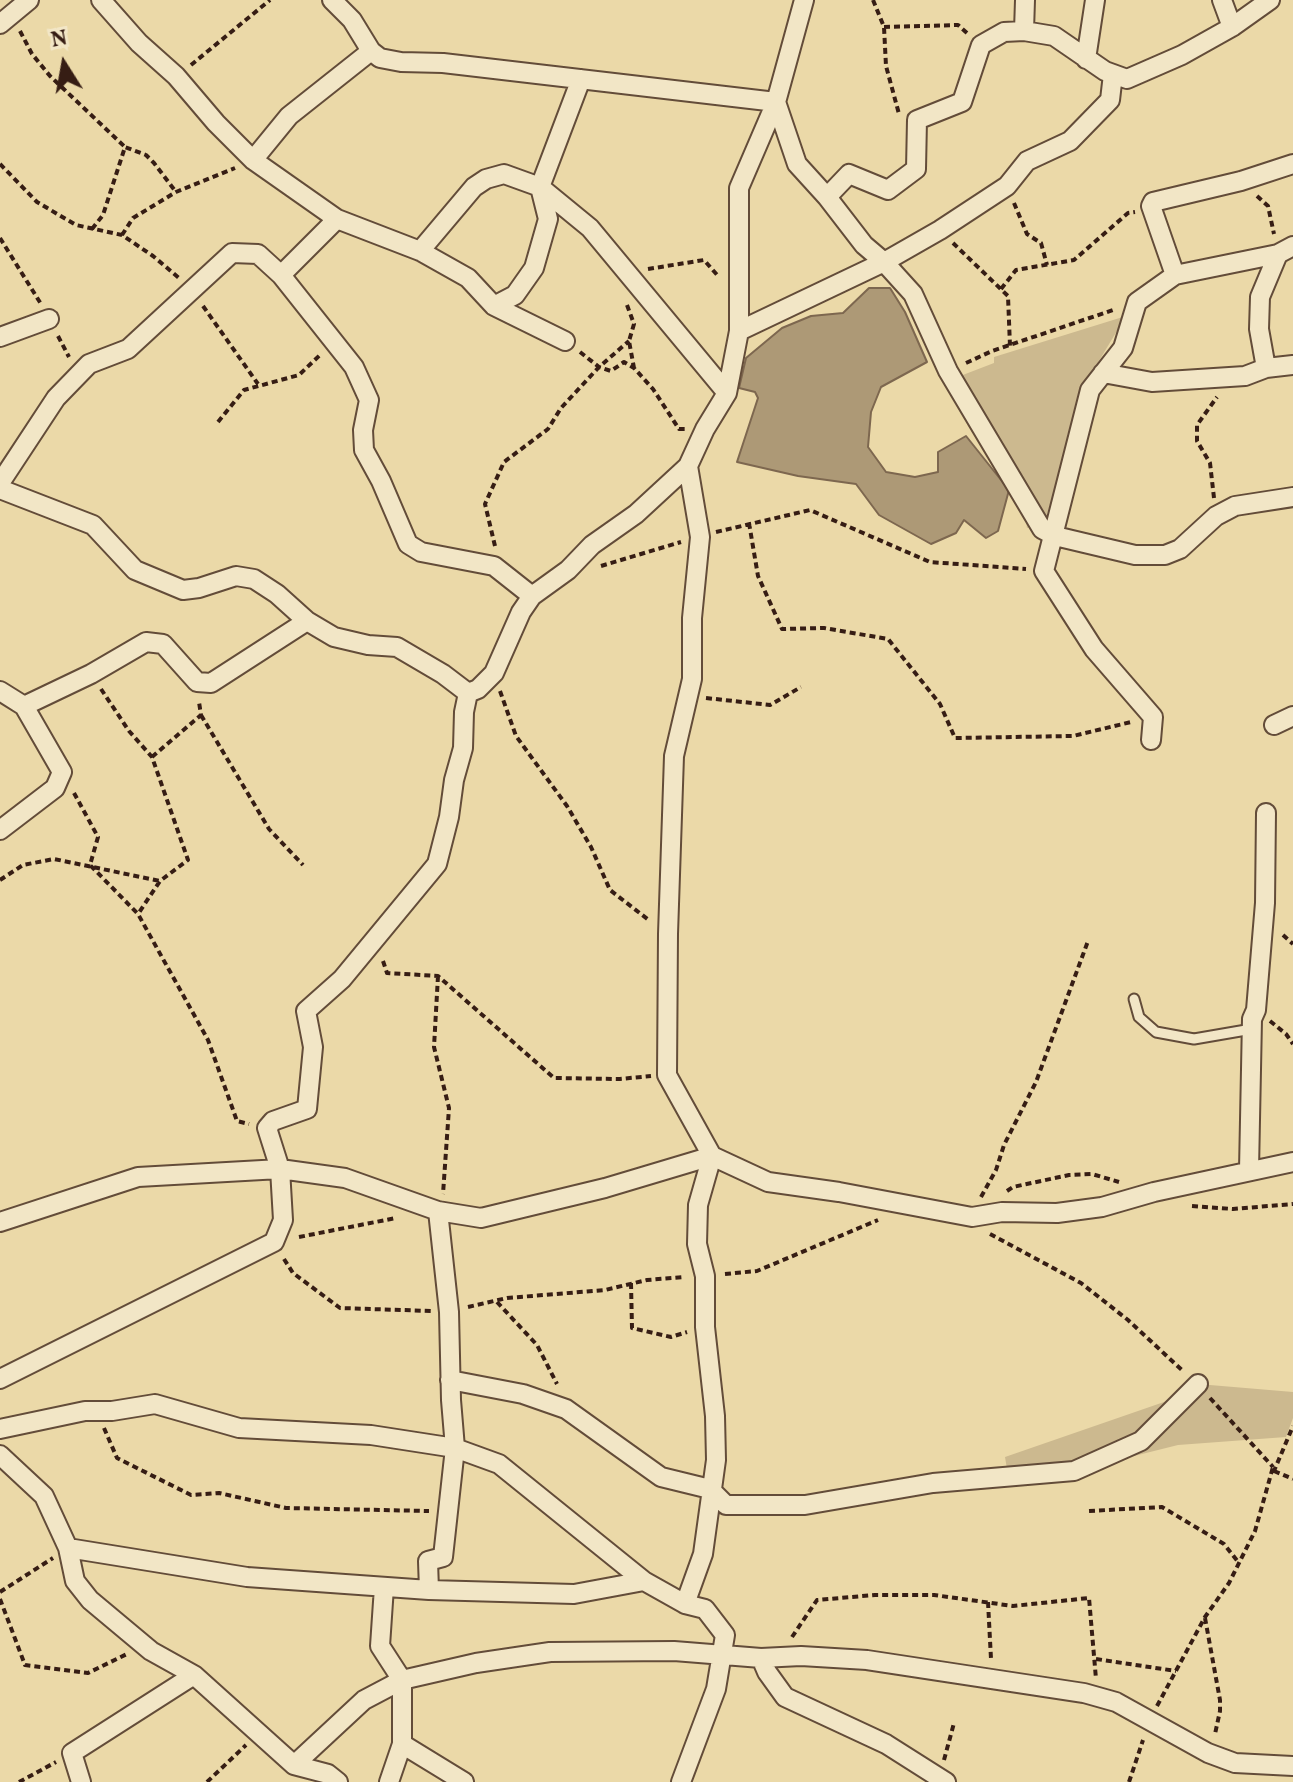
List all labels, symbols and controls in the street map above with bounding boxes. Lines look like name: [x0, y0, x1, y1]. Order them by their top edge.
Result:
text: N: [49, 23, 70, 57]
north arrow: [24, 24, 104, 104]

